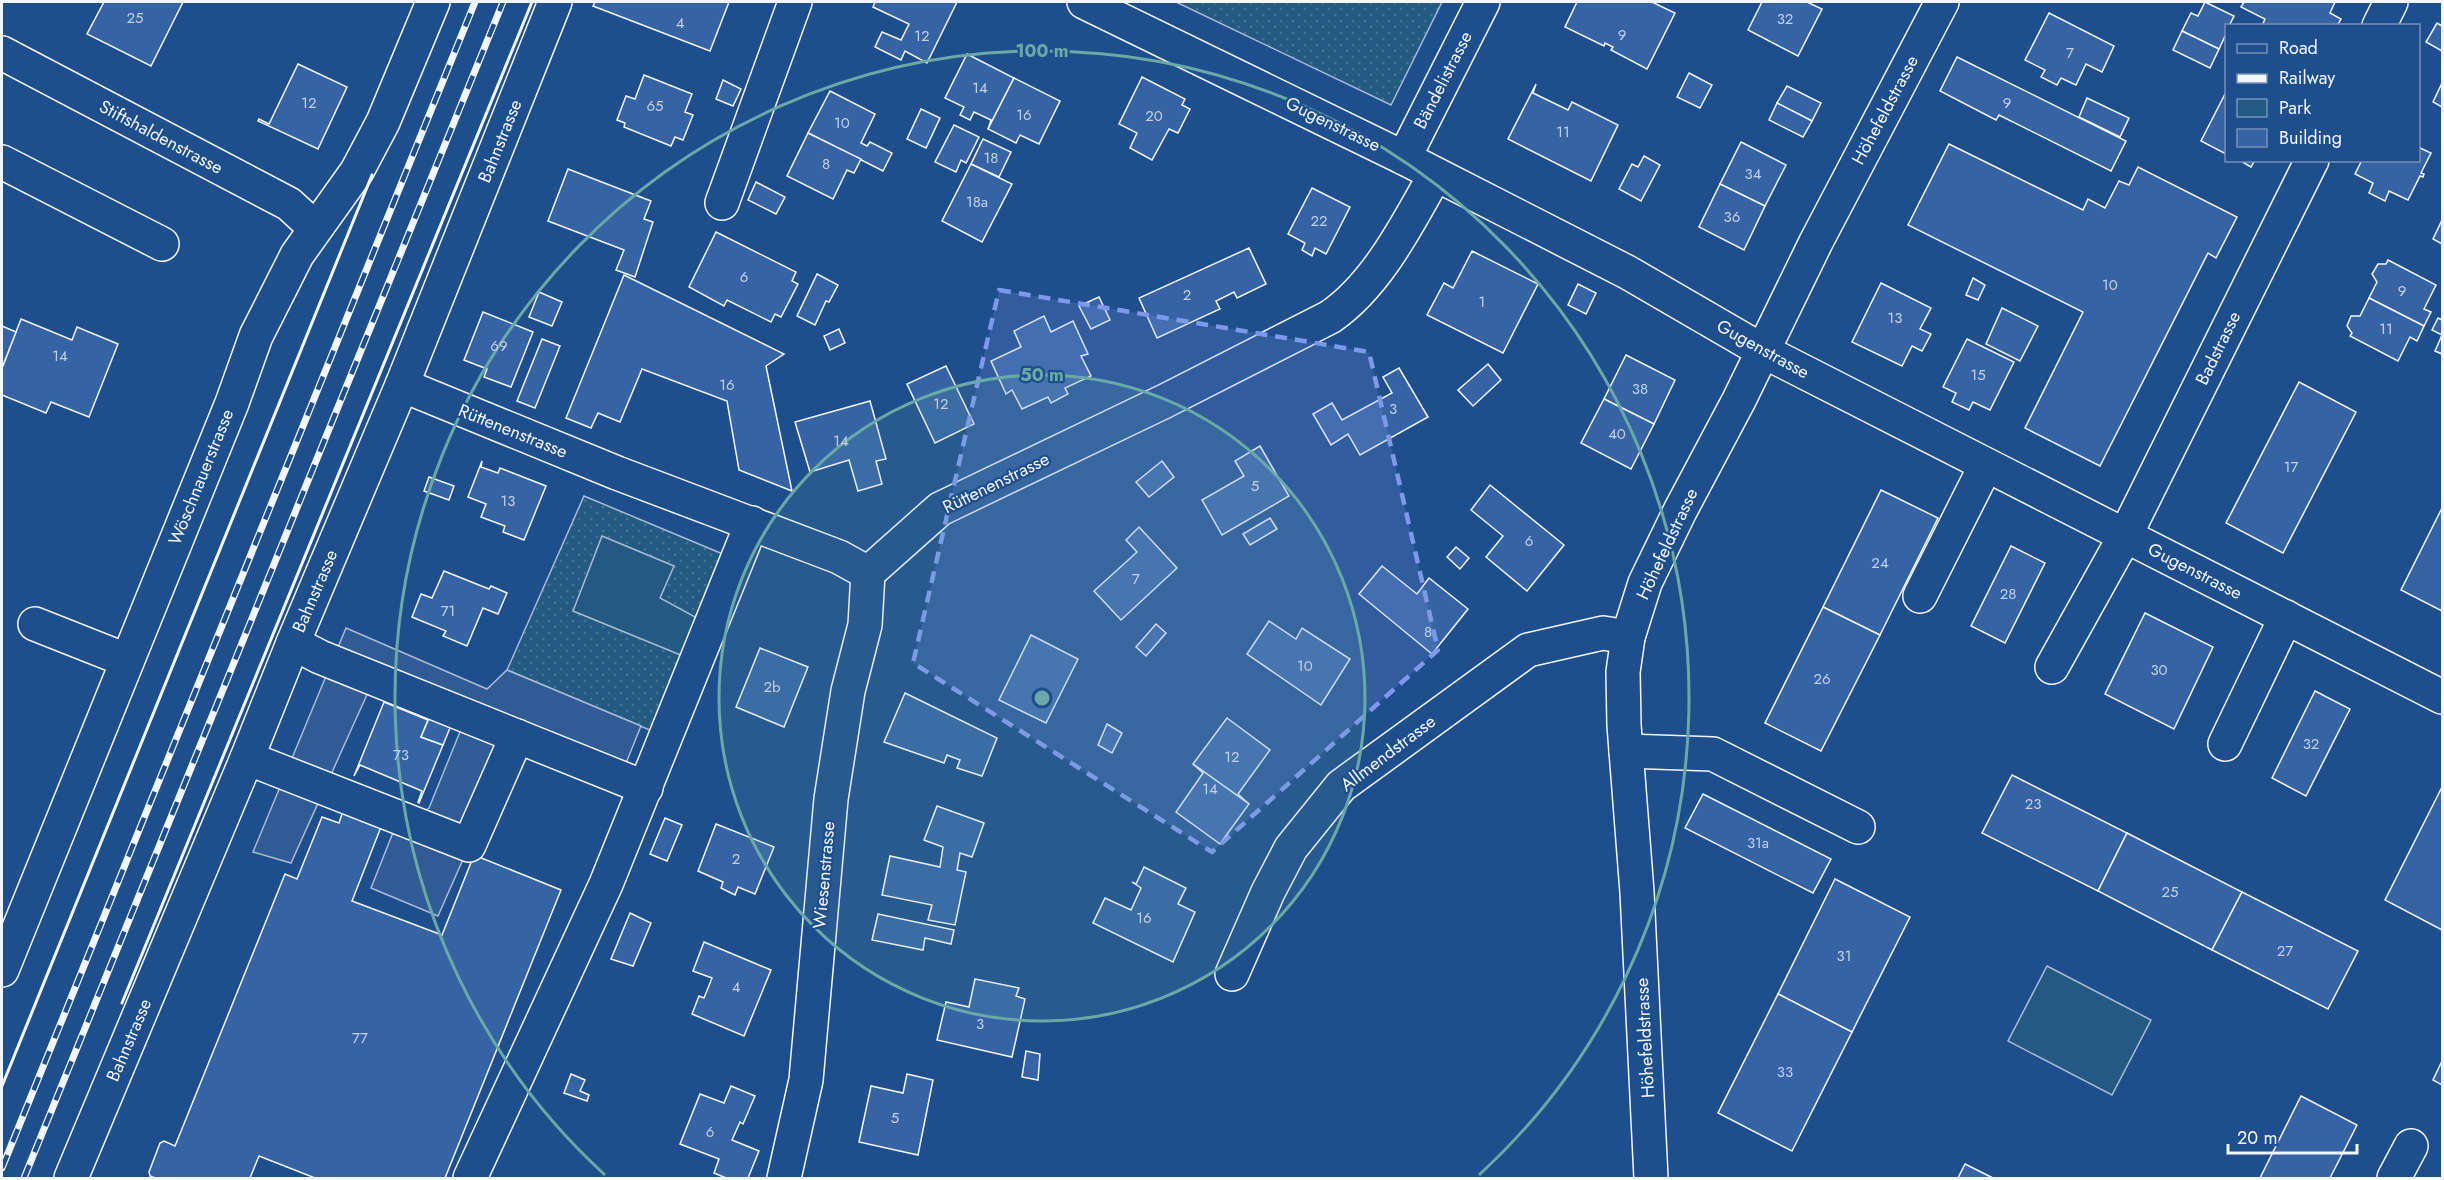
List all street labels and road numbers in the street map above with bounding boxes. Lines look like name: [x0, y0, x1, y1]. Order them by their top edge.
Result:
street label: Bändelistrasse: [1407, 27, 1479, 133]
street label: Höhefeldstrasse: [1845, 51, 1925, 169]
street label: Gugenstrasse: [1281, 90, 1385, 158]
street label: Stiftshaldenstrasse: [94, 93, 228, 181]
street label: Bahnstrasse: [472, 95, 528, 187]
street label: Badstrasse: [2189, 307, 2247, 389]
street label: Gugenstrasse: [1712, 313, 1814, 385]
street label: Rüttenenstrasse: [454, 397, 572, 465]
street label: Wöschnauerstrasse: [162, 405, 240, 549]
street label: Rüttenenstrasse: [938, 446, 1054, 520]
street label: Höhefeldstrasse: [1630, 484, 1704, 604]
street label: Gugenstrasse: [2143, 536, 2247, 606]
street label: Bahnstrasse: [286, 546, 344, 636]
street label: Allmendstrasse: [1335, 709, 1441, 797]
street label: Wiesenstrasse: [806, 820, 842, 930]
street label: Höhefeldstrasse: [1629, 977, 1661, 1099]
street label: Bahnstrasse: [100, 995, 158, 1085]

